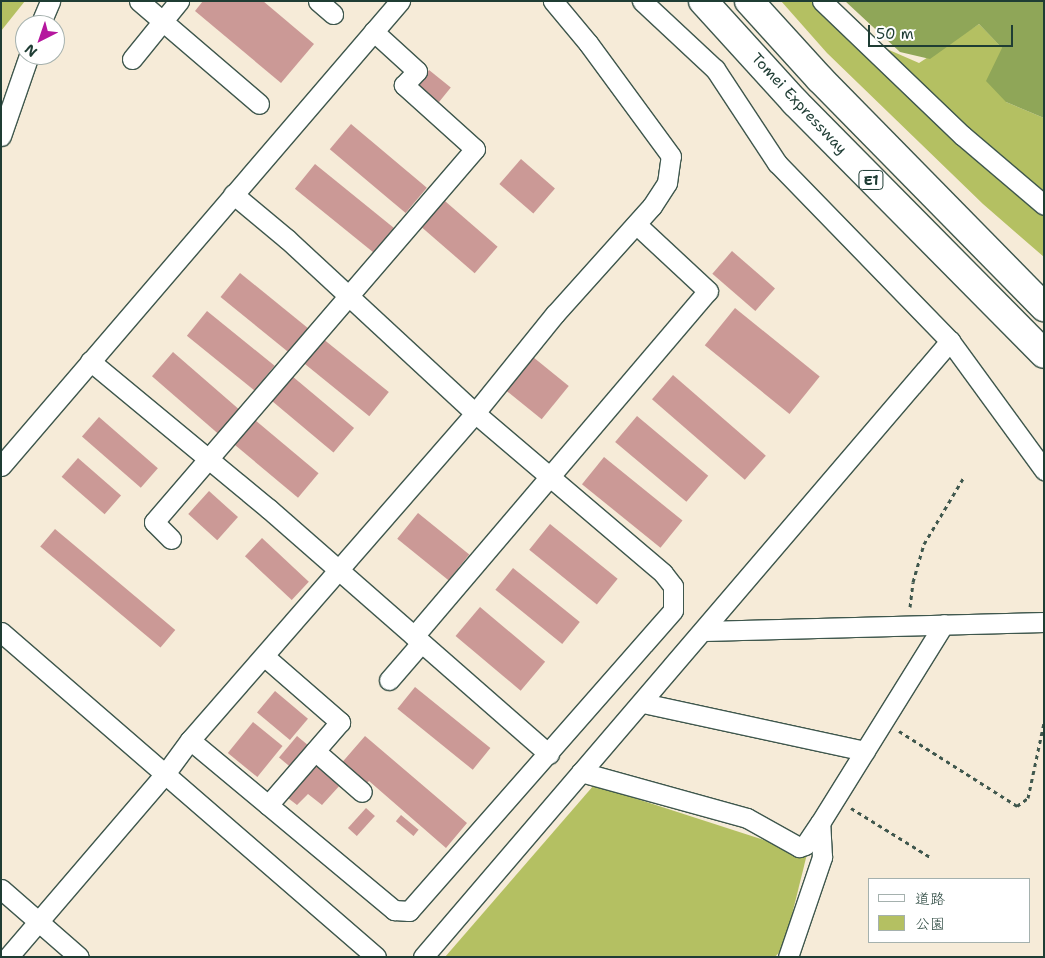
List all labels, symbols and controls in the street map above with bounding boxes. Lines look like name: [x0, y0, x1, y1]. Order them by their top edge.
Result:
north arrow: [15, 15, 65, 65]
scale bar: [870, 15, 1015, 47]
text: 50 m: [876, 24, 914, 44]
text: N: [21, 40, 41, 61]
street label: Tomei Expressway: [747, 50, 851, 158]
road number: E1: [857, 168, 885, 192]
legend: [868, 878, 1030, 943]
text: 道路: [915, 889, 945, 909]
text: 公園: [915, 914, 945, 934]

